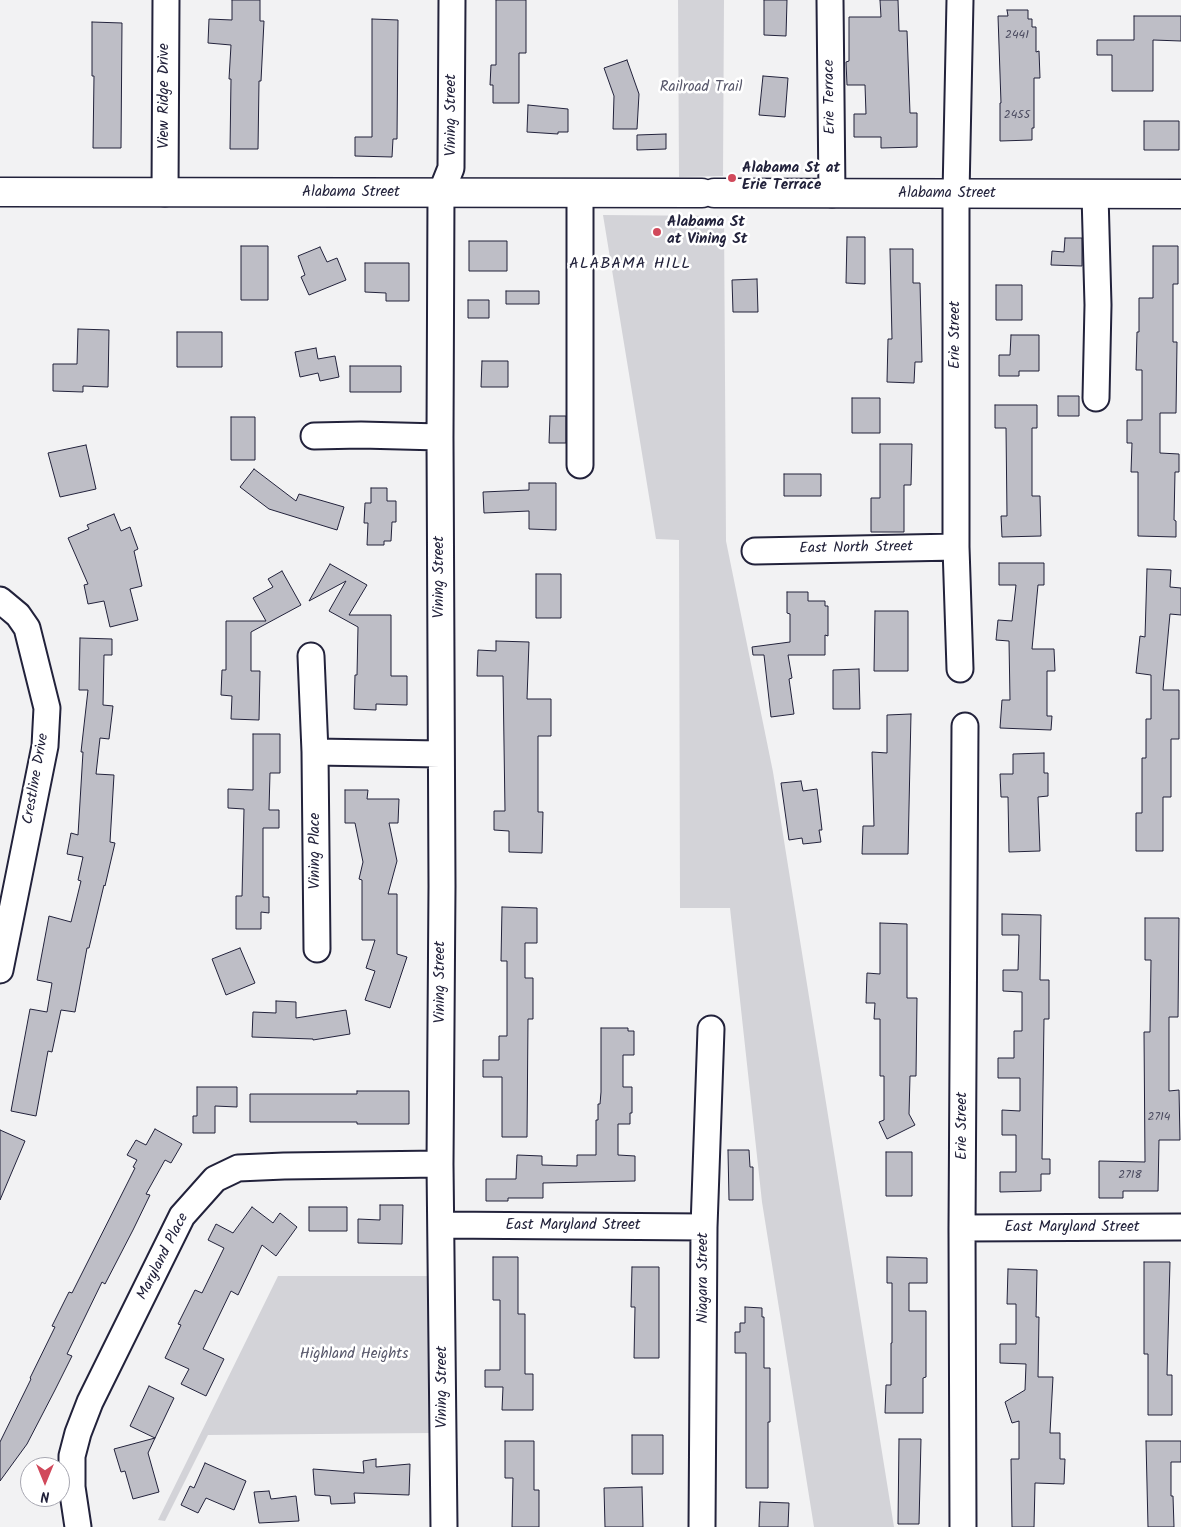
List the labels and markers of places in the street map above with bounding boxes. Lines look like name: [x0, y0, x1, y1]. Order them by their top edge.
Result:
place label: Alabama St at Erie Terrace: [742, 160, 840, 195]
marker: Alabama St at Erie Terrace: [726, 172, 738, 184]
place label: Alabama St at Vining St: [667, 214, 748, 249]
marker: Alabama St at Vining St: [651, 226, 663, 238]

